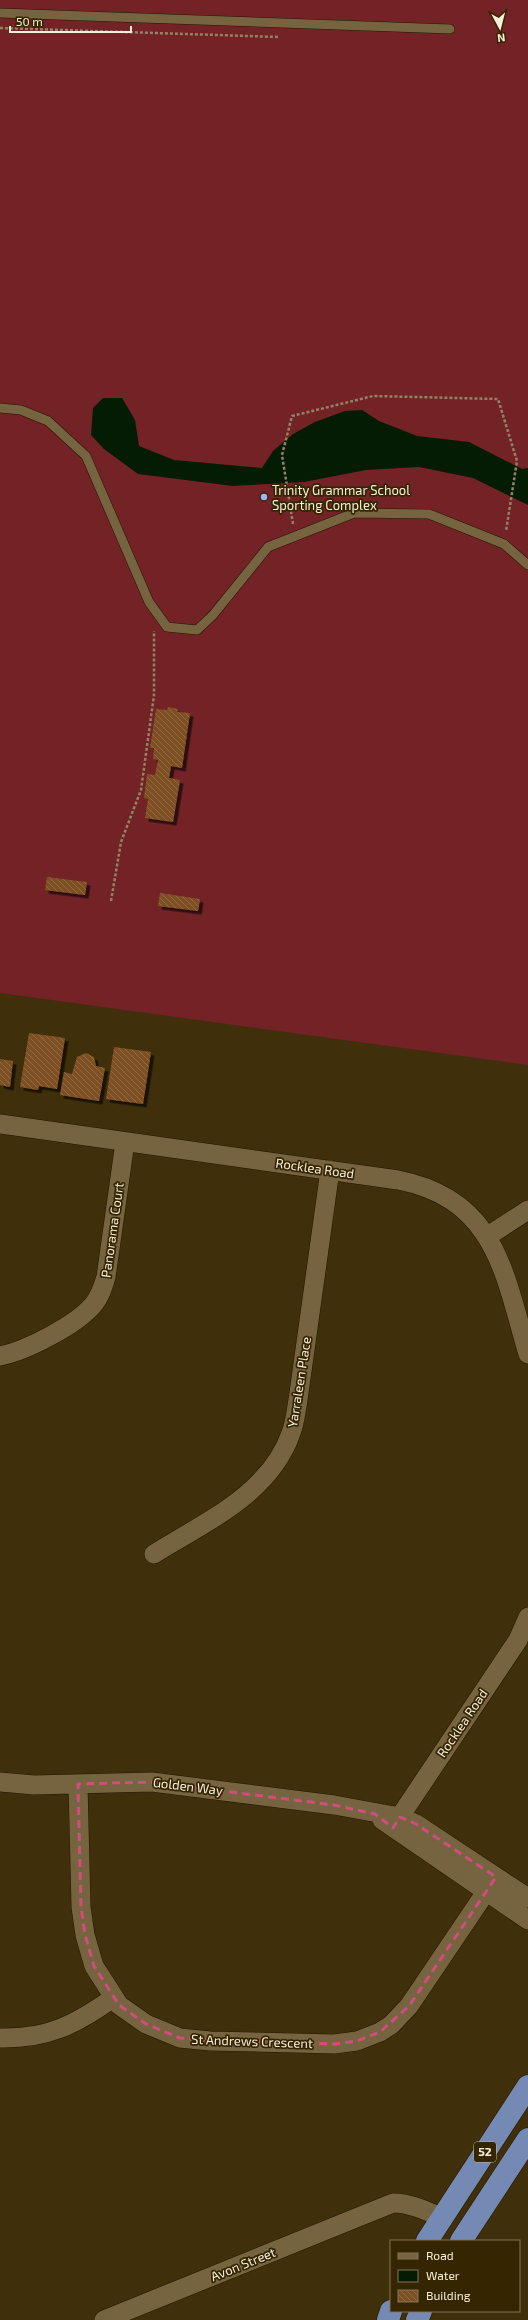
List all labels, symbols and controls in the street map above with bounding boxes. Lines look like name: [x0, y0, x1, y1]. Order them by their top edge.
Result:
scale bar: [10, 8, 131, 34]
north arrow: [480, 8, 520, 48]
text: 50 m: [16, 14, 43, 28]
text: N: [496, 31, 506, 45]
place label: Trinity Grammar School Sporting Complex: [272, 482, 410, 513]
marker: Trinity Grammar School Sporting Complex: [259, 492, 269, 502]
street label: Rocklea Road: [275, 1155, 355, 1181]
street label: Panorama Court: [97, 1181, 127, 1279]
street label: Yarraleen Place: [284, 1336, 314, 1428]
street label: Rocklea Road: [433, 1686, 491, 1760]
street label: Golden Way: [152, 1774, 224, 1798]
street label: St Andrews Crescent: [191, 2031, 313, 2051]
road number: 52: [474, 2142, 496, 2162]
legend: [390, 2240, 520, 2312]
street label: Avon Street: [208, 2244, 278, 2284]
text: Road: [426, 2248, 454, 2262]
text: Water: [426, 2268, 460, 2282]
text: Building: [426, 2288, 471, 2302]

